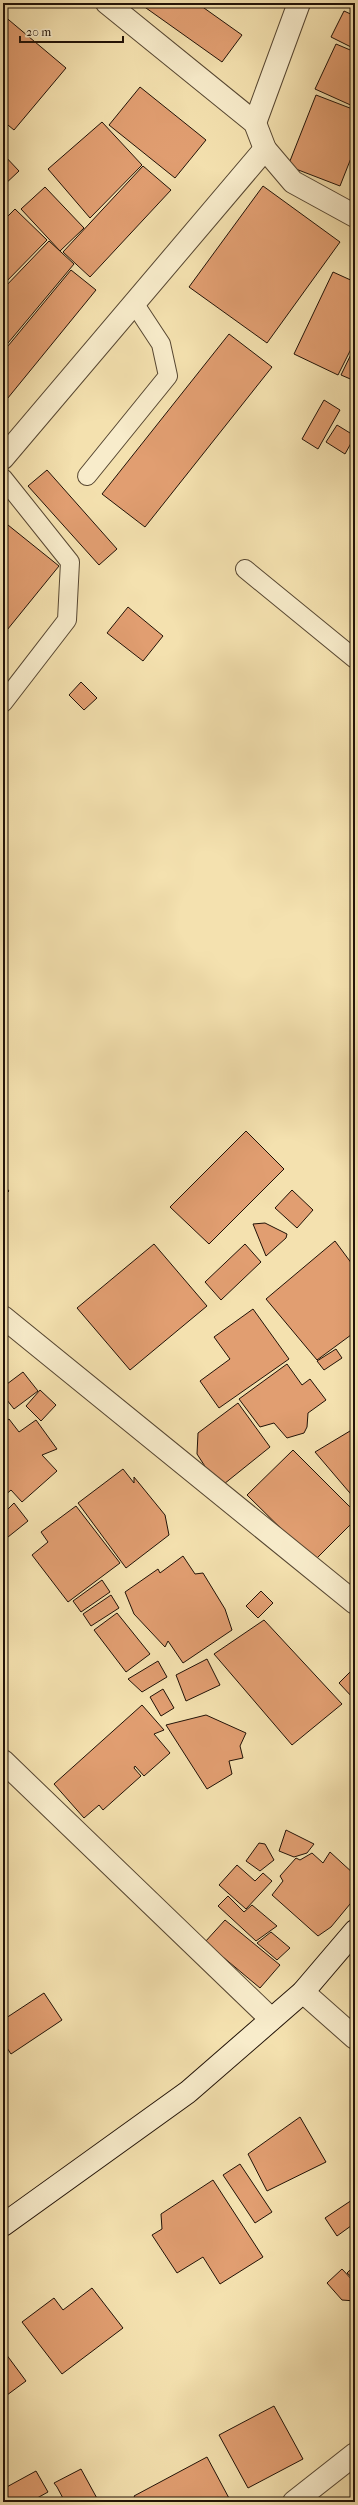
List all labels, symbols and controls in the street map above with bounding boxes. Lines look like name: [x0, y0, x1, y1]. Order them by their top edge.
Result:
scale bar: [20, 18, 123, 44]
text: 20 m: [26, 25, 51, 39]

